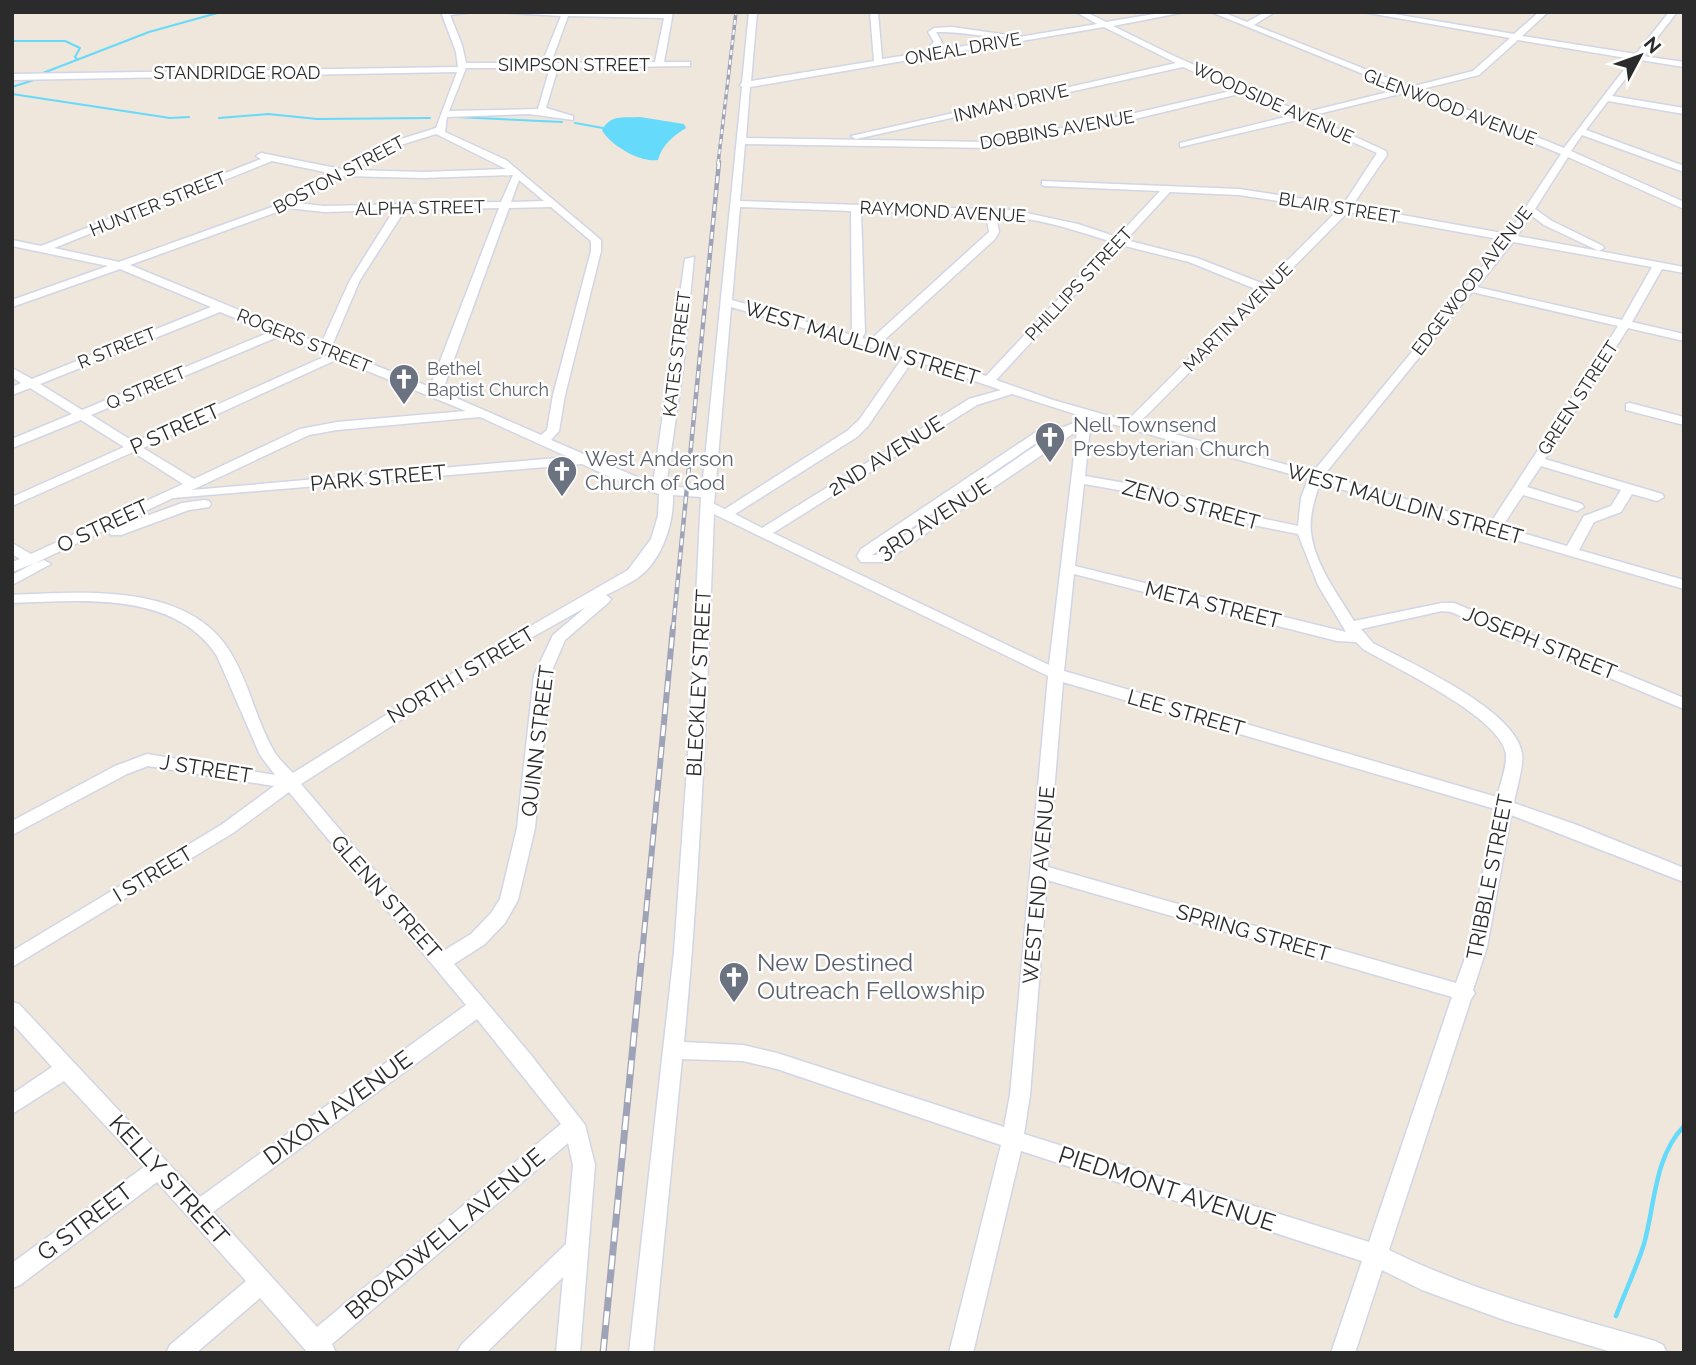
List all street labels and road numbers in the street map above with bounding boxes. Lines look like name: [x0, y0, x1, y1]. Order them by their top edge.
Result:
street label: ONEAL DRIVE: [903, 28, 1023, 69]
street label: SIMPSON STREET: [498, 54, 650, 75]
street label: WOODSIDE AVENUE: [1189, 58, 1357, 148]
street label: STANDRIDGE ROAD: [154, 62, 321, 83]
street label: GLENWOOD AVENUE: [1361, 64, 1540, 149]
street label: INMAN DRIVE: [951, 79, 1070, 126]
street label: DOBBINS AVENUE: [978, 106, 1136, 153]
street label: BOSTON STREET: [270, 131, 408, 218]
street label: HUNTER STREET: [86, 167, 229, 241]
street label: BLAIR STREET: [1277, 188, 1401, 227]
street label: ALPHA STREET: [355, 196, 485, 219]
street label: RAYMOND AVENUE: [859, 197, 1027, 226]
street label: EDGEWOOD AVENUE: [1407, 202, 1536, 359]
street label: PHILLIPS STREET: [1021, 222, 1137, 345]
street label: MARTIN AVENUE: [1179, 258, 1297, 376]
street label: KATES STREET: [658, 290, 695, 418]
street label: WEST MAULDIN STREET: [742, 295, 983, 390]
street label: ROGERS STREET: [234, 304, 374, 377]
street label: R STREET: [74, 322, 159, 373]
street label: GREEN STREET: [1533, 337, 1622, 459]
street label: Q STREET: [103, 361, 189, 414]
street label: P STREET: [126, 398, 224, 459]
street label: 2ND AVENUE: [823, 410, 948, 501]
street label: WEST MAULDIN STREET: [1284, 458, 1526, 549]
street label: PARK STREET: [309, 459, 447, 496]
street label: 3RD AVENUE: [873, 473, 995, 564]
street label: ZENO STREET: [1120, 474, 1263, 535]
street label: O STREET: [53, 493, 153, 558]
street label: META STREET: [1143, 576, 1284, 634]
street label: BLECKLEY STREET: [681, 588, 716, 777]
street label: JOSEPH STREET: [1460, 600, 1621, 685]
street label: NORTH I STREET: [383, 621, 539, 728]
street label: QUINN STREET: [516, 664, 559, 818]
street label: LEE STREET: [1125, 684, 1248, 741]
street label: J STREET: [158, 749, 254, 788]
street label: WEST END AVENUE: [1017, 785, 1060, 985]
street label: TRIBBLE STREET: [1461, 792, 1518, 962]
street label: GLENN STREET: [326, 830, 447, 964]
street label: I STREET: [109, 840, 197, 907]
street label: SPRING STREET: [1173, 899, 1333, 966]
street label: DIXON AVENUE: [258, 1044, 418, 1171]
street label: KELLY STREET: [103, 1109, 236, 1251]
street label: PIEDMONT AVENUE: [1055, 1140, 1279, 1237]
street label: BROADWELL AVENUE: [339, 1142, 550, 1325]
street label: G STREET: [31, 1176, 138, 1267]

